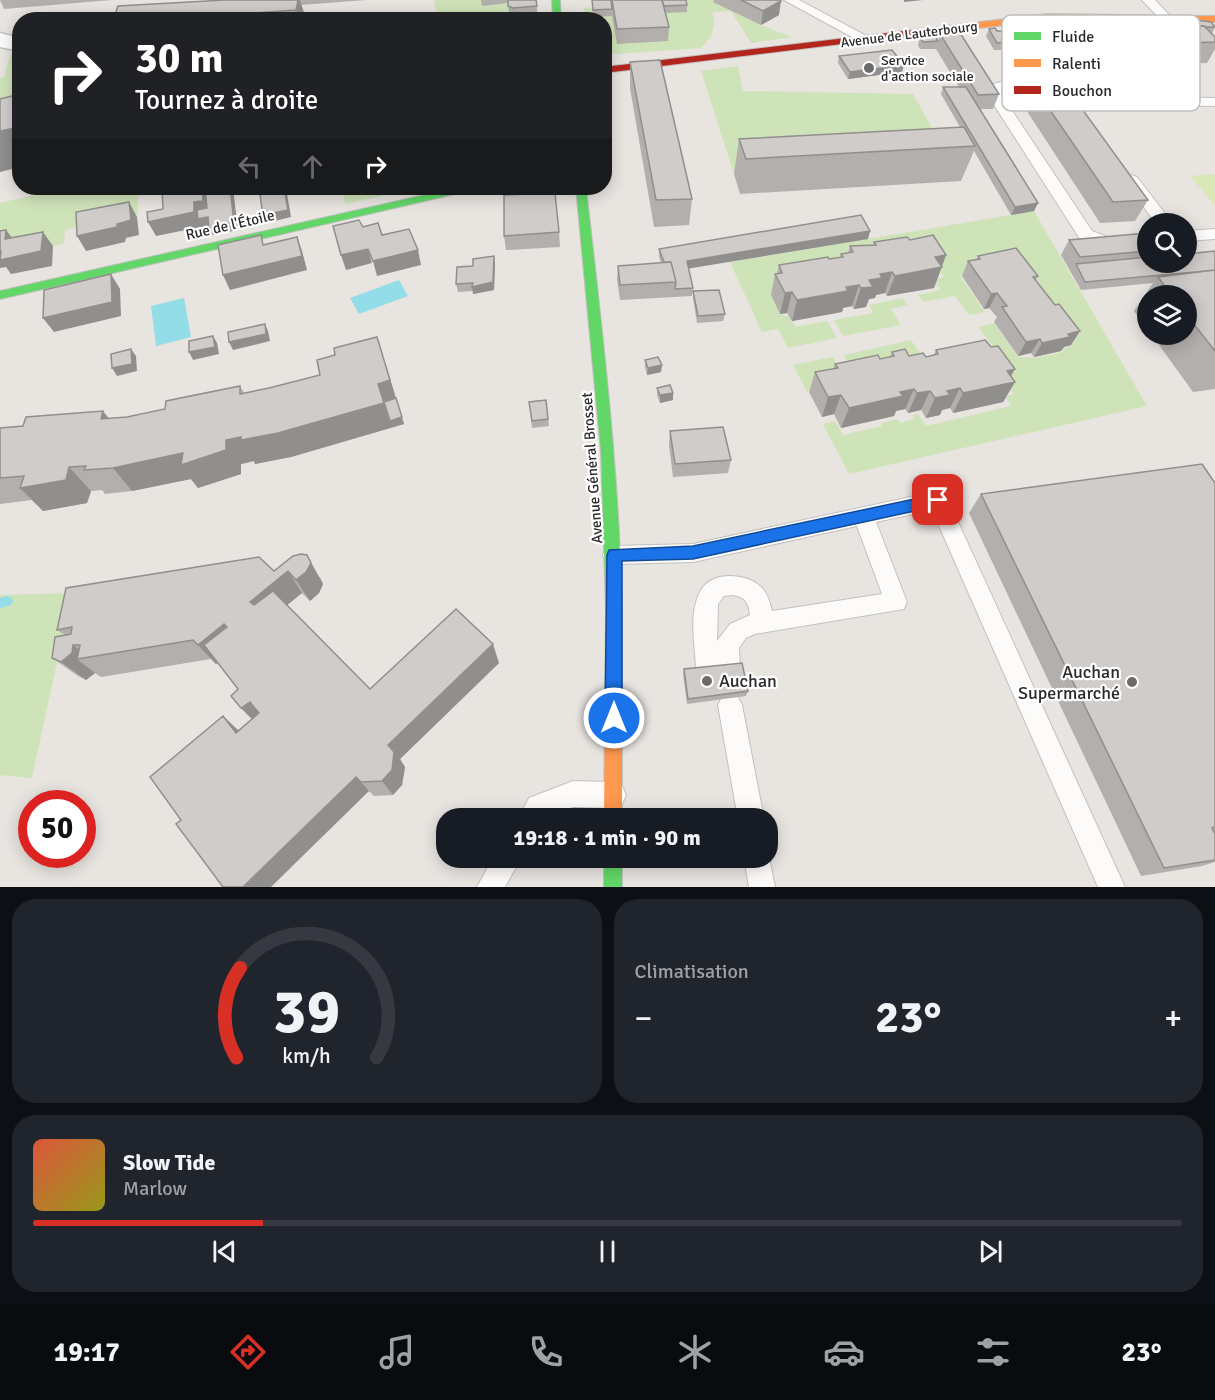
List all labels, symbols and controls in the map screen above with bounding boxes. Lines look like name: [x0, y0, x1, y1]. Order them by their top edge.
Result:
legend: [1002, 15, 1200, 111]
street label: Avenue de Lauterbourg: [840, 18, 979, 51]
text: Fluide: [1052, 27, 1094, 47]
text: 30 m: [135, 33, 224, 84]
icon: right: [36, 36, 114, 114]
place label: Service d'action sociale: [881, 52, 974, 85]
text: Ralenti: [1052, 54, 1101, 74]
marker: Service d'action sociale: [862, 61, 876, 75]
text: Bouchon: [1052, 81, 1112, 101]
text: Tournez à droite: [135, 84, 318, 117]
icon: left: [233, 150, 266, 183]
icon: ahead: [296, 150, 329, 183]
icon: right: [359, 150, 392, 183]
street label: Rue de l'Étoile: [184, 205, 276, 244]
map controls: [1137, 213, 1197, 345]
button: search: [1137, 213, 1197, 273]
button: layers: [1137, 285, 1197, 345]
street label: Avenue Général Brosset: [578, 392, 606, 544]
pin: [912, 474, 963, 525]
icon: arrive: [921, 483, 954, 516]
place label: Auchan Supermarché: [1018, 661, 1120, 704]
place label: Auchan: [719, 670, 777, 692]
marker: Auchan: [700, 674, 714, 688]
marker: Auchan Supermarché: [1125, 675, 1139, 689]
position arrow: [582, 686, 646, 750]
speed limit sign: 50: [18, 790, 96, 868]
text: 19:18 · 1 min · 90 m: [513, 824, 701, 851]
text: Climatisation: [635, 959, 749, 984]
text: 39: [273, 973, 340, 1050]
text: 23°: [875, 990, 942, 1045]
text: −: [635, 998, 652, 1039]
text: +: [1164, 998, 1182, 1039]
text: km/h: [282, 1043, 331, 1069]
text: Slow Tide: [123, 1149, 215, 1176]
text: Marlow: [123, 1176, 187, 1201]
icon: previous: [208, 1235, 241, 1268]
icon: pause: [591, 1235, 624, 1268]
icon: next: [974, 1235, 1007, 1268]
icon: directions: [227, 1331, 269, 1373]
icon: music: [376, 1331, 418, 1373]
icon: phone: [525, 1331, 567, 1373]
icon: climate: [674, 1331, 716, 1373]
icon: car: [823, 1331, 865, 1373]
icon: filters: [972, 1331, 1014, 1373]
text: 19:17: [54, 1336, 120, 1369]
text: 23°: [1121, 1336, 1161, 1369]

